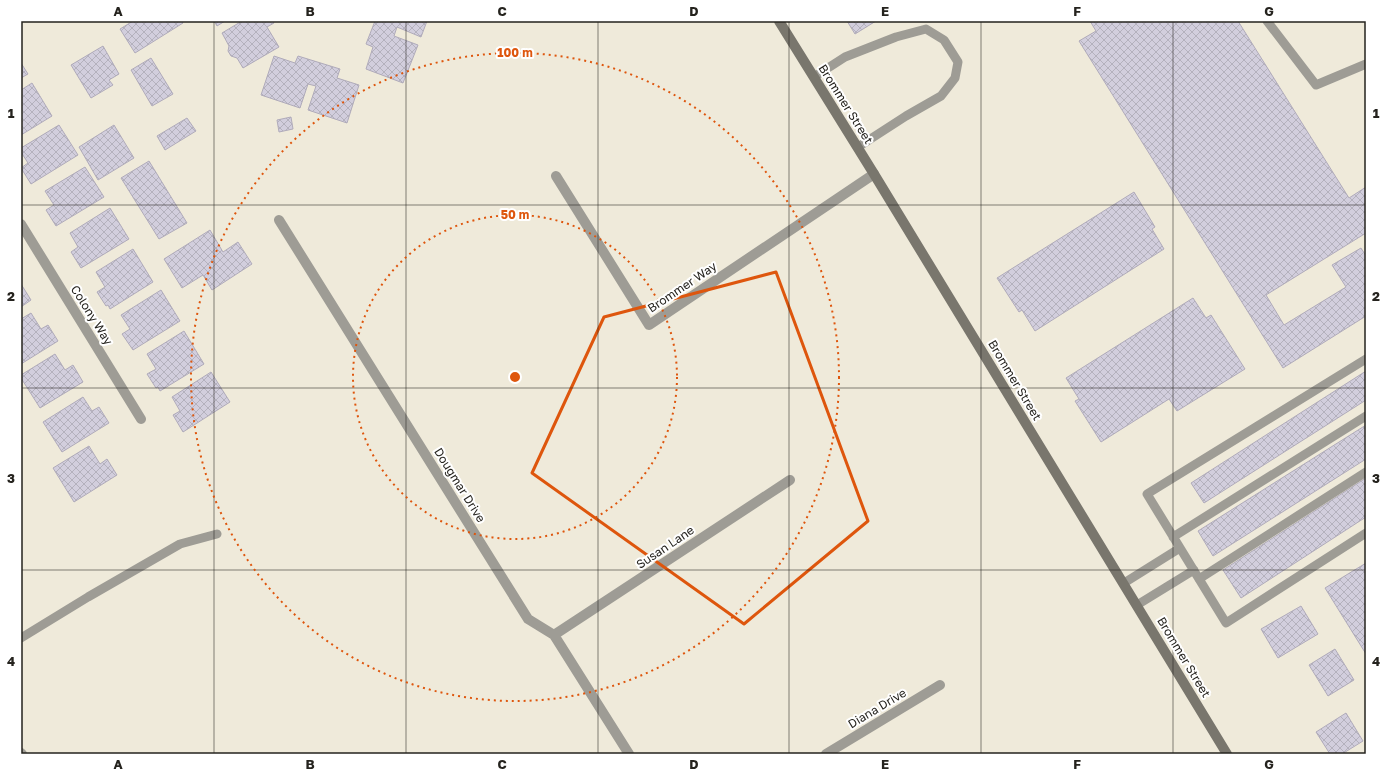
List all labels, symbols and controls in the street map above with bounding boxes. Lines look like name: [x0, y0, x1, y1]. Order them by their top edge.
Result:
text: A: [113, 3, 123, 19]
text: B: [305, 3, 315, 19]
text: C: [497, 3, 507, 19]
text: D: [689, 3, 699, 19]
text: E: [881, 3, 889, 19]
text: F: [1073, 3, 1081, 19]
text: G: [1264, 3, 1274, 19]
text: 100 m: [497, 45, 533, 60]
street label: Brommer Street: [815, 61, 877, 147]
text: 1: [8, 105, 15, 121]
text: 1: [1373, 105, 1380, 121]
text: 50 m: [501, 207, 529, 222]
street label: Brommer Way: [645, 258, 720, 316]
street label: Colony Way: [68, 282, 116, 348]
text: 2: [7, 288, 15, 304]
text: 2: [1372, 288, 1380, 304]
street label: Brommer Street: [985, 337, 1045, 423]
centre of rings: [508, 370, 522, 384]
street label: Dougmar Drive: [431, 445, 489, 525]
text: 3: [7, 470, 15, 486]
text: 3: [1372, 470, 1380, 486]
street label: Susan Lane: [633, 522, 697, 572]
street label: Brommer Street: [1154, 614, 1214, 700]
text: 4: [7, 653, 15, 669]
text: 4: [1372, 653, 1380, 669]
street label: Diana Drive: [845, 685, 909, 731]
text: A: [113, 756, 123, 772]
text: B: [305, 756, 315, 772]
text: C: [497, 756, 507, 772]
text: D: [689, 756, 699, 772]
text: E: [881, 756, 889, 772]
text: F: [1073, 756, 1081, 772]
text: G: [1264, 756, 1274, 772]

